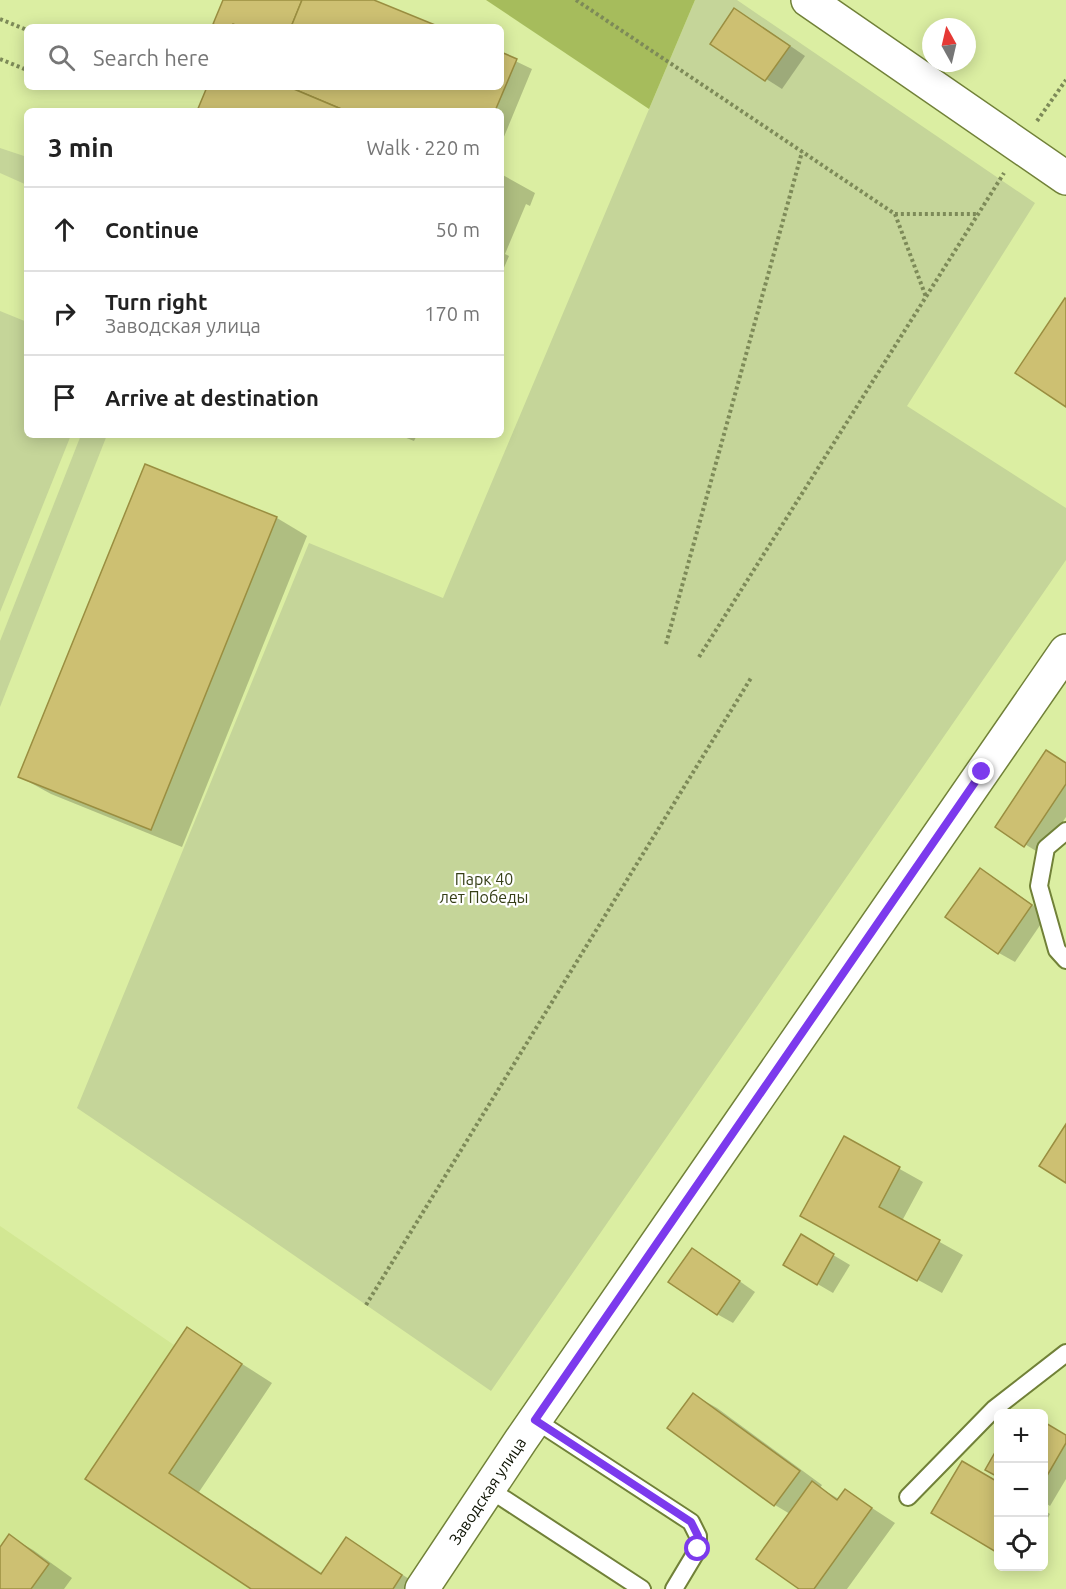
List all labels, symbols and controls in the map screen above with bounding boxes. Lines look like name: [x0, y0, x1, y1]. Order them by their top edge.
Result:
north arrow: [922, 18, 976, 72]
search box: [24, 24, 504, 90]
icon: search: [45, 41, 78, 74]
text: Search here: [93, 45, 209, 70]
text: 3 min: [48, 133, 114, 162]
text: Walk · 220 m: [367, 136, 480, 159]
icon: ahead: [48, 213, 81, 246]
text: Continue: [105, 217, 199, 242]
text: 50 m: [436, 218, 480, 241]
text: Turn right: [105, 289, 207, 314]
icon: right: [48, 297, 81, 330]
text: 170 m: [424, 302, 480, 325]
text: Заводская улица: [105, 314, 261, 337]
icon: arrive: [48, 381, 81, 414]
text: Arrive at destination: [105, 385, 319, 410]
route end: [968, 758, 994, 784]
park label: Парк 40 лет Победы: [440, 870, 528, 906]
map controls: [994, 1409, 1048, 1571]
button: +: [994, 1409, 1048, 1463]
street label: Заводская улица: [445, 1434, 529, 1548]
button: −: [994, 1463, 1048, 1517]
button: locate: [994, 1517, 1048, 1571]
route start: [684, 1535, 710, 1561]

